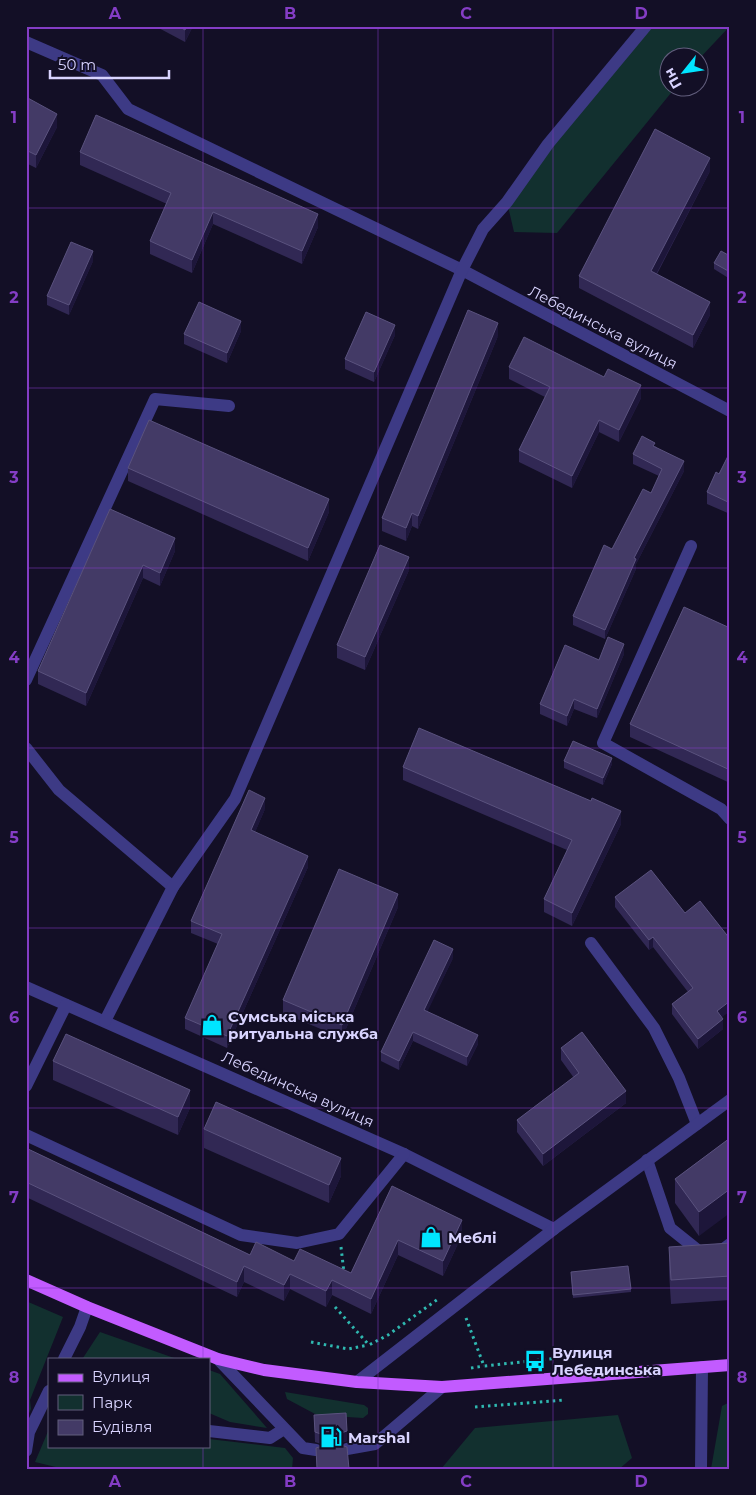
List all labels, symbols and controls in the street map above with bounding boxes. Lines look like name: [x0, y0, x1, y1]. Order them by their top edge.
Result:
text: A: [108, 4, 122, 23]
text: B: [284, 4, 296, 23]
text: C: [460, 4, 472, 23]
text: D: [634, 4, 648, 23]
scale bar: [50, 48, 169, 80]
north arrow: [658, 48, 708, 98]
text: 50 m: [58, 55, 96, 74]
text: Пн: [660, 65, 686, 92]
text: 1: [11, 108, 17, 127]
text: 1: [739, 108, 745, 127]
street label: Лебединська вулиця: [525, 281, 681, 373]
text: 2: [9, 288, 19, 307]
text: 2: [737, 288, 747, 307]
text: 3: [8, 468, 19, 487]
text: 3: [736, 468, 747, 487]
text: 4: [8, 648, 20, 667]
text: 4: [736, 648, 748, 667]
text: 5: [9, 828, 19, 847]
text: 5: [737, 828, 747, 847]
place label: Сумська міська ритуальна служба: [228, 1007, 378, 1043]
text: 6: [9, 1008, 19, 1027]
text: 6: [737, 1008, 747, 1027]
shop icon: Сумська міська ритуальна служба: [199, 1012, 225, 1038]
street label: Лебединська вулиця: [219, 1047, 377, 1131]
text: 7: [9, 1188, 19, 1207]
text: 7: [737, 1188, 747, 1207]
shop icon: Меблі: [418, 1224, 444, 1250]
place label: Меблі: [448, 1228, 497, 1247]
place label: Вулиця Лебединська: [552, 1343, 661, 1379]
bus stop icon: Вулиця Лебединська: [522, 1348, 548, 1374]
legend: [48, 1358, 210, 1448]
text: Вулиця: [92, 1367, 150, 1386]
text: 8: [9, 1368, 19, 1387]
text: 8: [737, 1368, 747, 1387]
text: Парк: [92, 1393, 132, 1412]
text: Будівля: [92, 1417, 152, 1436]
fuel station icon: Marshal: [318, 1424, 344, 1450]
place label: Marshal: [348, 1428, 410, 1447]
text: A: [108, 1472, 122, 1491]
text: B: [284, 1472, 296, 1491]
text: C: [460, 1472, 472, 1491]
text: D: [634, 1472, 648, 1491]

